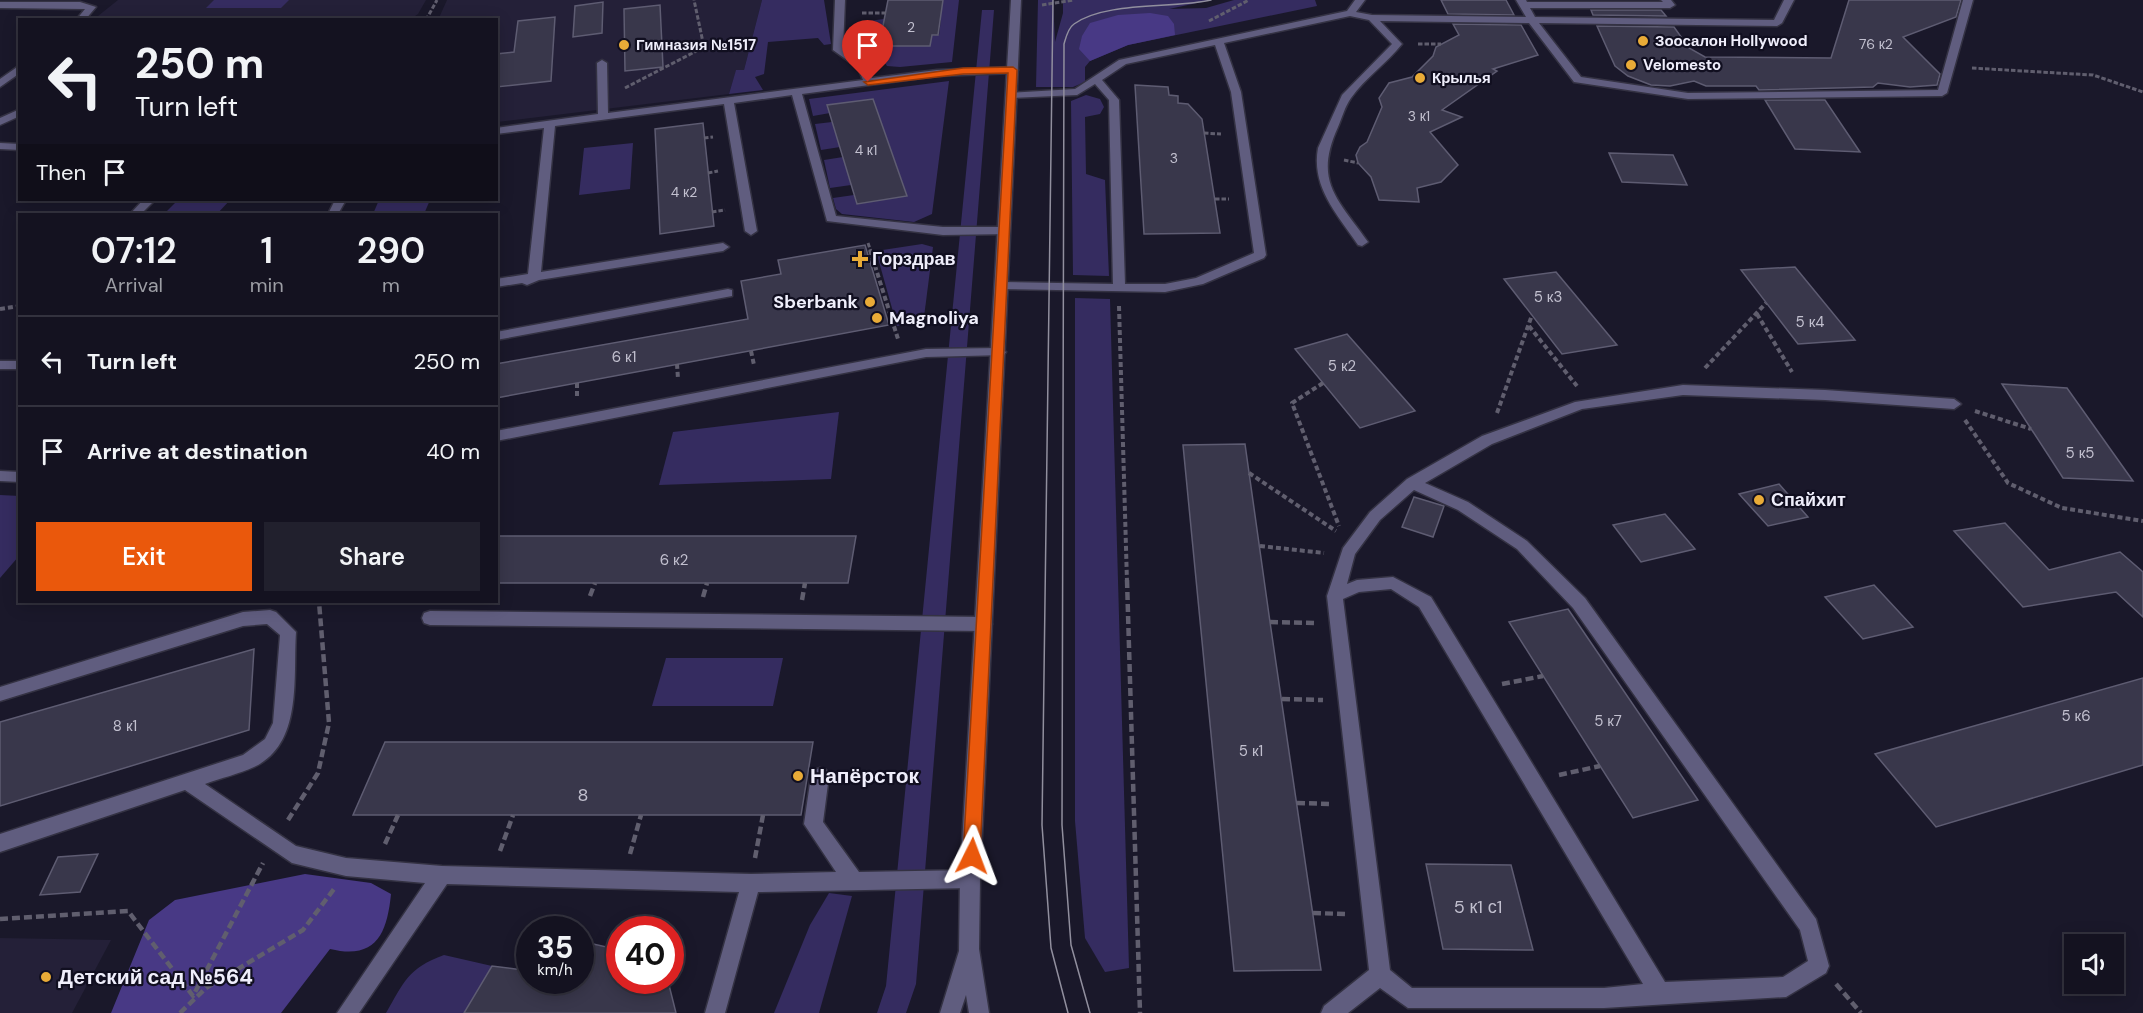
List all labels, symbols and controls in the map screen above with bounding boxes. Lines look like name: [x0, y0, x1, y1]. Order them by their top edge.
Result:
house number: 2: [907, 18, 915, 36]
pin: [842, 20, 893, 82]
icon: arrive: [851, 29, 884, 62]
place label: Зоосалон Hollywood: [1655, 31, 1808, 51]
marker: Зоосалон Hollywood: [1636, 34, 1650, 48]
place label: Гимназия №1517: [636, 35, 756, 55]
house number: 76 к2: [1859, 35, 1893, 53]
text: 250 m: [135, 36, 264, 91]
marker: Гимназия №1517: [617, 38, 631, 52]
icon: left: [36, 42, 114, 120]
place label: Velomesto: [1643, 55, 1721, 75]
marker: Velomesto: [1624, 58, 1638, 72]
place label: Крылья: [1432, 68, 1491, 88]
marker: Крылья: [1413, 71, 1427, 85]
text: Turn left: [135, 89, 238, 124]
house number: 3 к1: [1408, 107, 1430, 125]
house number: 4 к1: [855, 141, 877, 159]
house number: 3: [1170, 149, 1178, 167]
icon: arrive: [98, 156, 131, 189]
text: Then: [36, 158, 86, 187]
house number: 4 к2: [671, 183, 697, 201]
text: 07:12: [91, 227, 177, 274]
text: 1: [260, 227, 273, 274]
text: 290: [357, 227, 425, 274]
place label: Горздрав: [872, 247, 956, 271]
marker: Горздрав: [853, 252, 867, 266]
text: Arrival: [105, 272, 163, 298]
text: min: [250, 272, 284, 298]
text: m: [382, 272, 400, 298]
house number: 5 к3: [1534, 287, 1562, 307]
place label: Sberbank: [773, 290, 859, 314]
marker: Sberbank: [863, 295, 877, 309]
place label: Magnoliya: [889, 306, 979, 330]
marker: Magnoliya: [870, 311, 884, 325]
house number: 5 к4: [1796, 312, 1824, 332]
icon: left: [36, 345, 69, 378]
text: Turn left: [87, 347, 177, 376]
text: 250 m: [413, 347, 480, 376]
house number: 6 к1: [612, 347, 636, 367]
house number: 5 к2: [1328, 356, 1356, 376]
icon: arrive: [36, 435, 69, 468]
text: Arrive at destination: [87, 437, 308, 466]
text: 40 m: [426, 437, 480, 466]
house number: 5 к5: [2066, 443, 2094, 463]
place label: Спайхит: [1771, 488, 1846, 512]
marker: Спайхит: [1752, 493, 1766, 507]
button: Exit: [36, 522, 252, 591]
button: Share: [264, 522, 480, 591]
house number: 6 к2: [660, 550, 688, 570]
house number: 5 к6: [2061, 706, 2091, 726]
house number: 5 к7: [1594, 711, 1622, 731]
house number: 8 к1: [113, 716, 137, 736]
house number: 5 к1: [1239, 741, 1263, 761]
place label: Напёрсток: [810, 762, 920, 790]
marker: Напёрсток: [791, 769, 805, 783]
house number: 8: [578, 783, 588, 807]
position arrow: [940, 824, 1004, 888]
house number: 5 к1 с1: [1454, 895, 1502, 919]
speed limit sign: 40: [606, 916, 684, 994]
text: 35: [537, 928, 573, 967]
map controls: [2064, 934, 2124, 994]
button: sound: [2064, 934, 2124, 994]
text: km/h: [537, 960, 573, 980]
place label: Детский сад №564: [58, 963, 253, 991]
marker: Детский сад №564: [39, 970, 53, 984]

